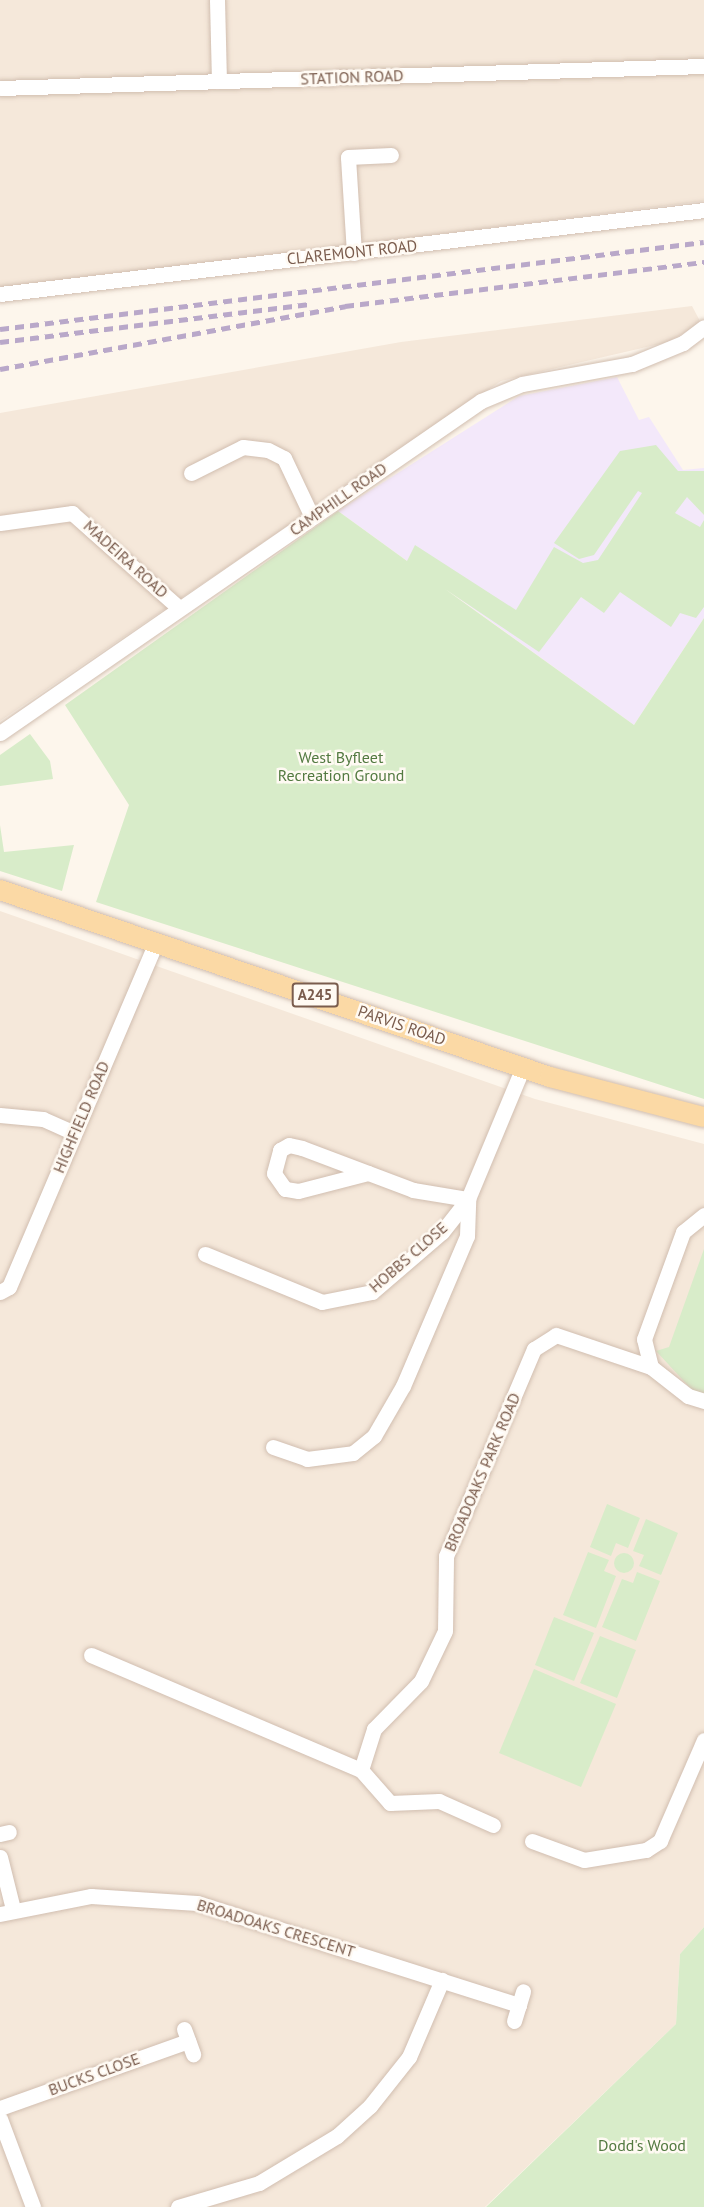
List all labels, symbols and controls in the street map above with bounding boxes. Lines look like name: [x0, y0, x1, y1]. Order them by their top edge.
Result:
street label: STATION ROAD: [300, 66, 404, 88]
street label: CLAREMONT ROAD: [286, 236, 418, 268]
street label: CAMPHILL ROAD: [285, 458, 391, 540]
street label: MADEIRA ROAD: [80, 516, 172, 602]
park label: West Byfleet Recreation Ground: [278, 747, 404, 785]
road number: A245: [291, 983, 339, 1007]
street label: PARVIS ROAD: [356, 1001, 448, 1049]
street label: HIGHFIELD ROAD: [49, 1058, 113, 1176]
street label: HOBBS CLOSE: [365, 1218, 451, 1296]
street label: BROADOAKS PARK ROAD: [440, 1390, 524, 1554]
street label: BROADOAKS CRESCENT: [195, 1895, 357, 1961]
street label: BUCKS CLOSE: [46, 2049, 142, 2099]
park label: Dodd's Wood: [598, 2135, 686, 2155]

